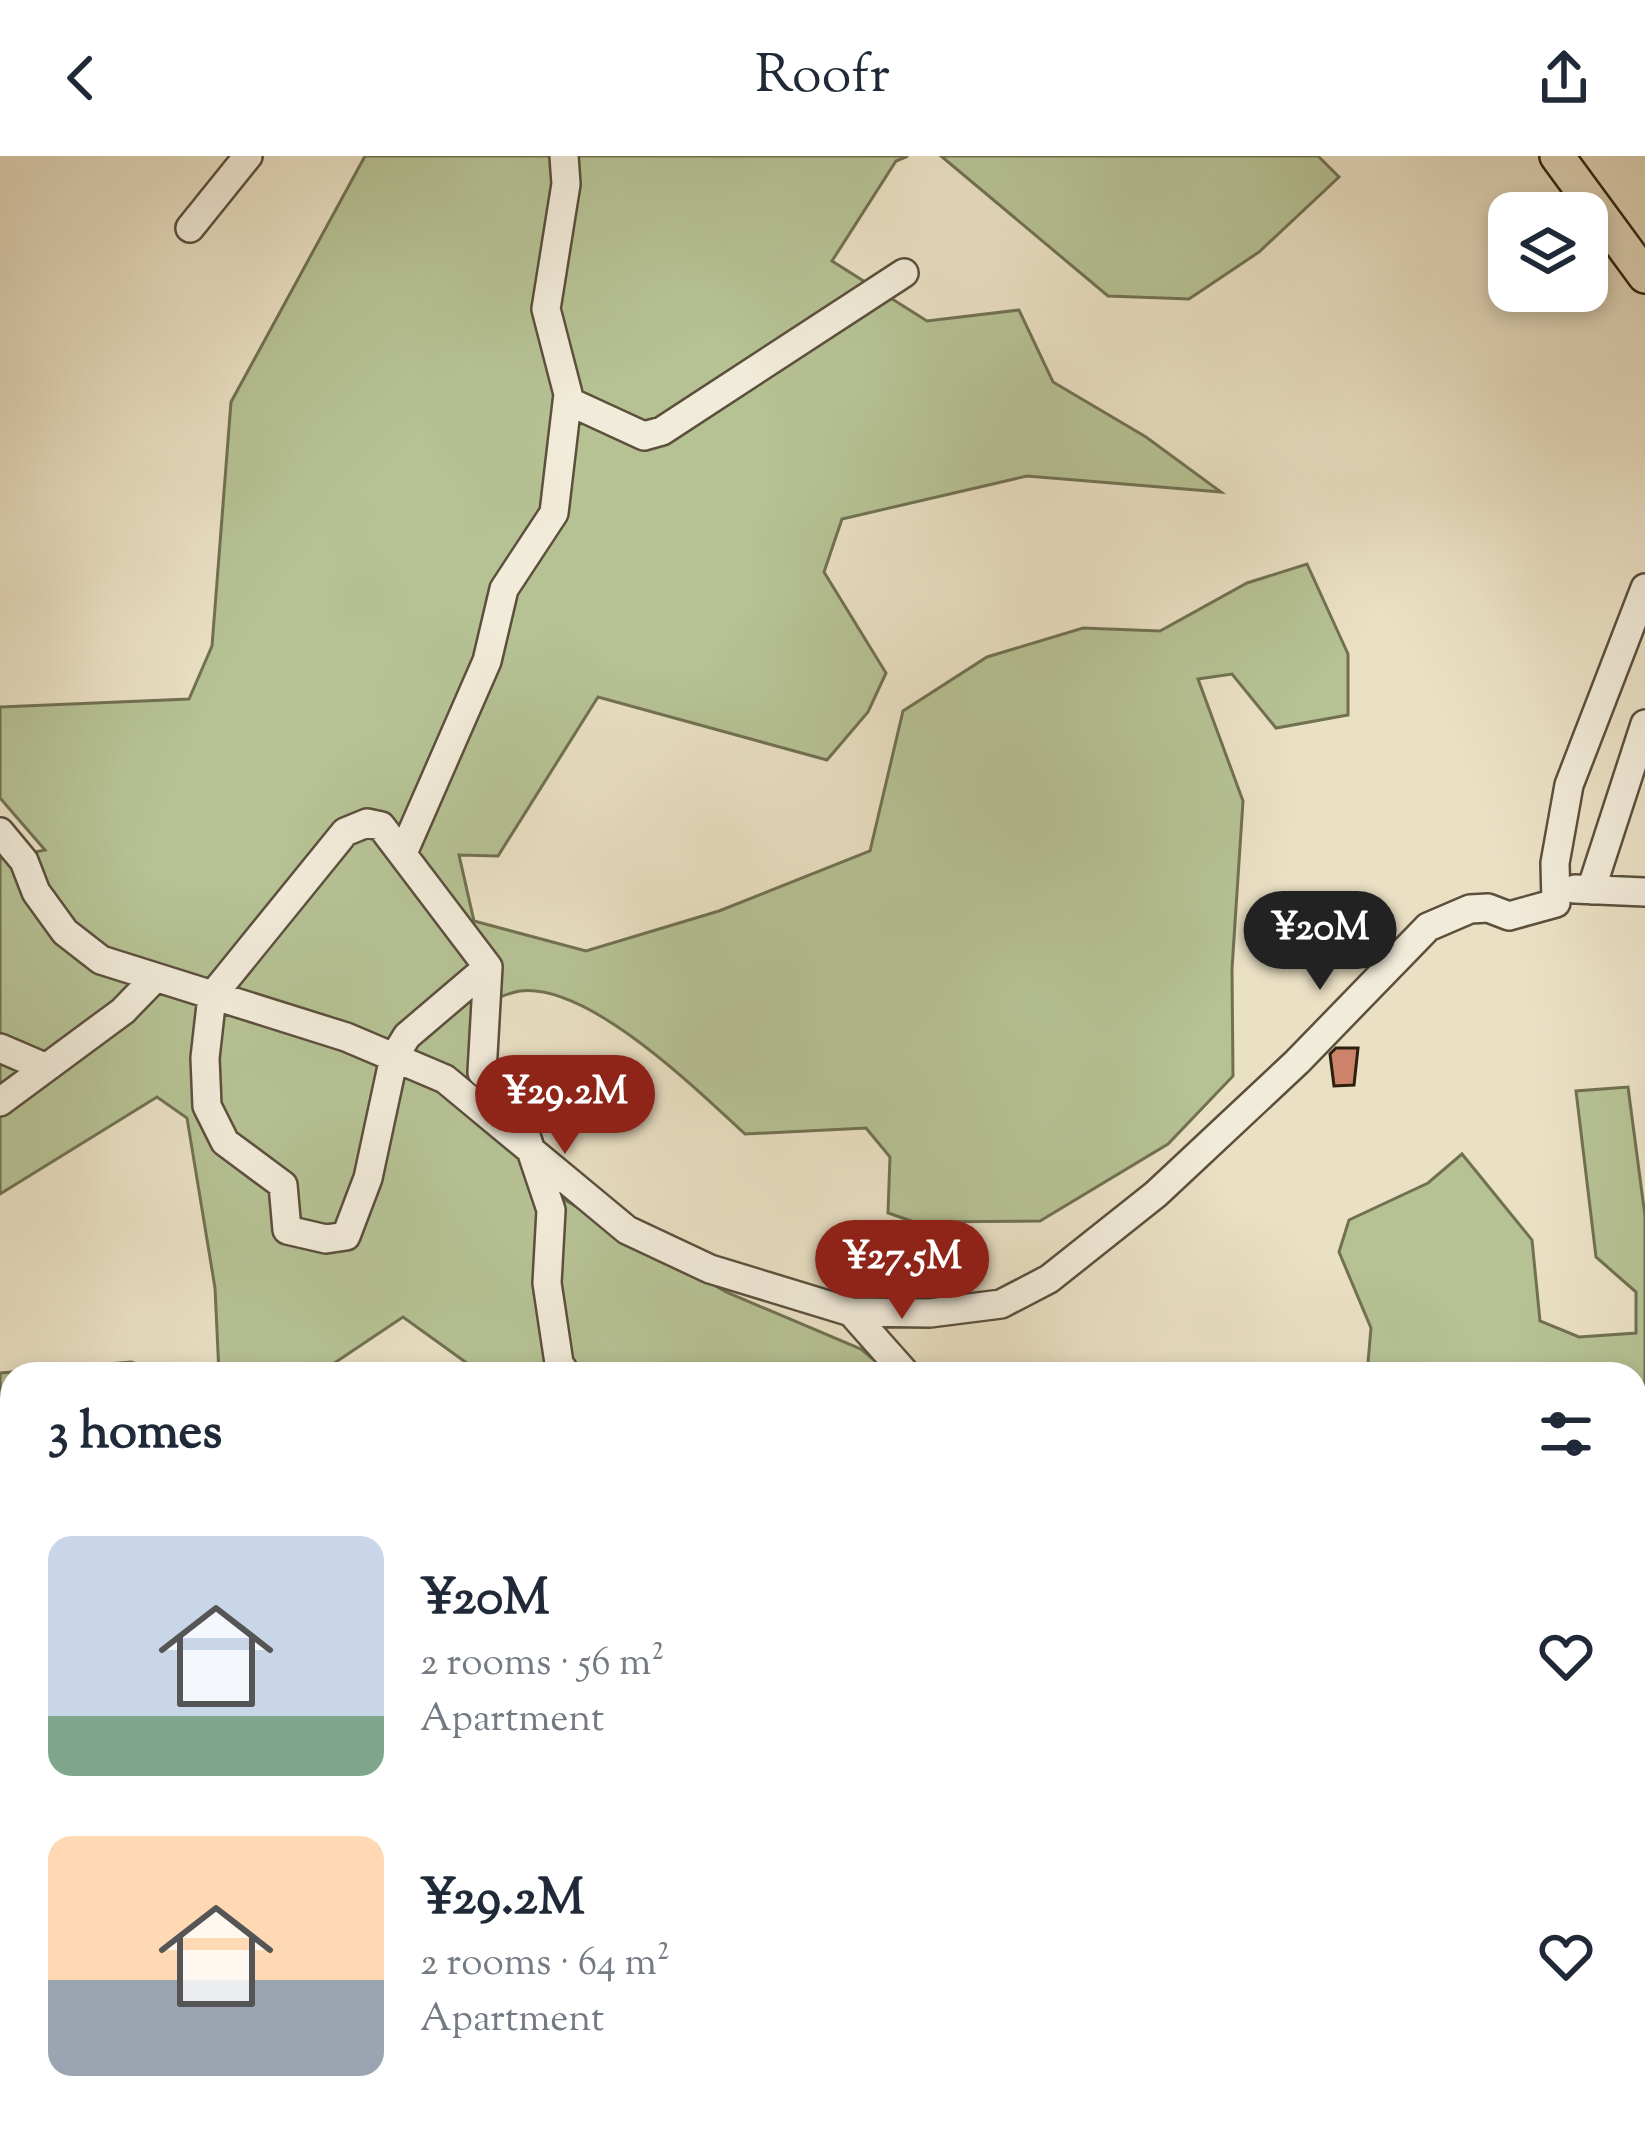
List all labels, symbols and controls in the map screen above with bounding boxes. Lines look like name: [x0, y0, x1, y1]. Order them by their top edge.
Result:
text: Roofr: [755, 39, 890, 117]
icon: back: [48, 45, 114, 111]
icon: share: [1531, 45, 1597, 111]
map controls: [1488, 192, 1608, 312]
button: layers: [1488, 192, 1608, 312]
pin: ¥20M: [1249, 891, 1391, 993]
text: ¥20M: [1271, 902, 1369, 958]
pin: ¥29.2M: [467, 1055, 663, 1157]
text: ¥29.2M: [502, 1066, 628, 1122]
pin: ¥27.5M: [804, 1220, 1000, 1322]
text: ¥27.5M: [842, 1231, 962, 1287]
text: 3 homes: [48, 1398, 222, 1471]
icon: filters: [1533, 1401, 1599, 1467]
text: ¥20M: [420, 1564, 549, 1637]
icon: home: [144, 1584, 288, 1728]
icon: heart: [1533, 1623, 1599, 1689]
text: 2 rooms · 56 m²: [420, 1637, 664, 1693]
text: Apartment: [420, 1693, 604, 1749]
text: ¥29.2M: [420, 1864, 585, 1937]
icon: home: [144, 1884, 288, 2028]
icon: heart: [1533, 1923, 1599, 1989]
text: 2 rooms · 64 m²: [420, 1937, 670, 1993]
text: Apartment: [420, 1993, 604, 2049]

